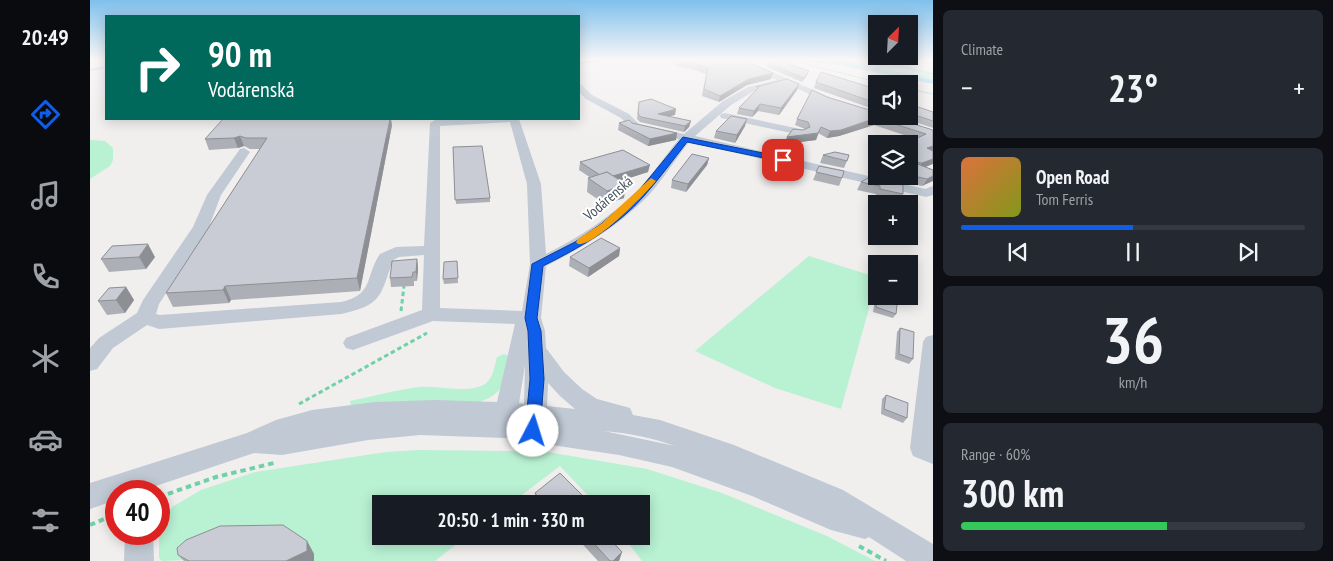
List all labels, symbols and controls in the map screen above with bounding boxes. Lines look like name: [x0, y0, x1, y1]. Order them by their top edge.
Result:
north arrow: [868, 15, 918, 65]
map controls: [868, 15, 918, 305]
text: 20:49: [21, 23, 69, 51]
text: 90 m: [208, 31, 272, 77]
icon: right: [125, 35, 190, 100]
text: Climate: [961, 39, 1003, 59]
text: 23°: [1108, 63, 1158, 112]
text: −: [961, 69, 973, 106]
text: +: [1293, 69, 1305, 106]
text: Vodárenská: [208, 75, 294, 103]
button: sound: [868, 75, 918, 125]
icon: directions: [28, 97, 63, 132]
button: layers: [868, 135, 918, 185]
pin: [762, 139, 804, 181]
icon: arrive: [769, 146, 797, 174]
text: Open Road: [1036, 165, 1109, 189]
street label: Vodárenská: [579, 171, 636, 225]
icon: music: [28, 178, 63, 213]
text: Tom Ferris: [1036, 189, 1093, 209]
button: +: [868, 195, 918, 245]
icon: previous: [1004, 238, 1032, 266]
icon: pause: [1119, 238, 1147, 266]
icon: next: [1234, 238, 1262, 266]
button: −: [868, 255, 918, 305]
icon: phone: [28, 259, 63, 294]
text: 36: [1102, 297, 1164, 381]
icon: climate: [28, 341, 63, 376]
text: km/h: [1119, 372, 1147, 392]
position arrow: [506, 404, 558, 456]
icon: car: [28, 422, 63, 457]
text: Range · 60%: [961, 444, 1030, 464]
text: 300 km: [961, 468, 1064, 517]
speed limit sign: 40: [105, 480, 170, 545]
icon: filters: [28, 503, 63, 538]
text: 20:50 · 1 min · 330 m: [438, 508, 584, 532]

